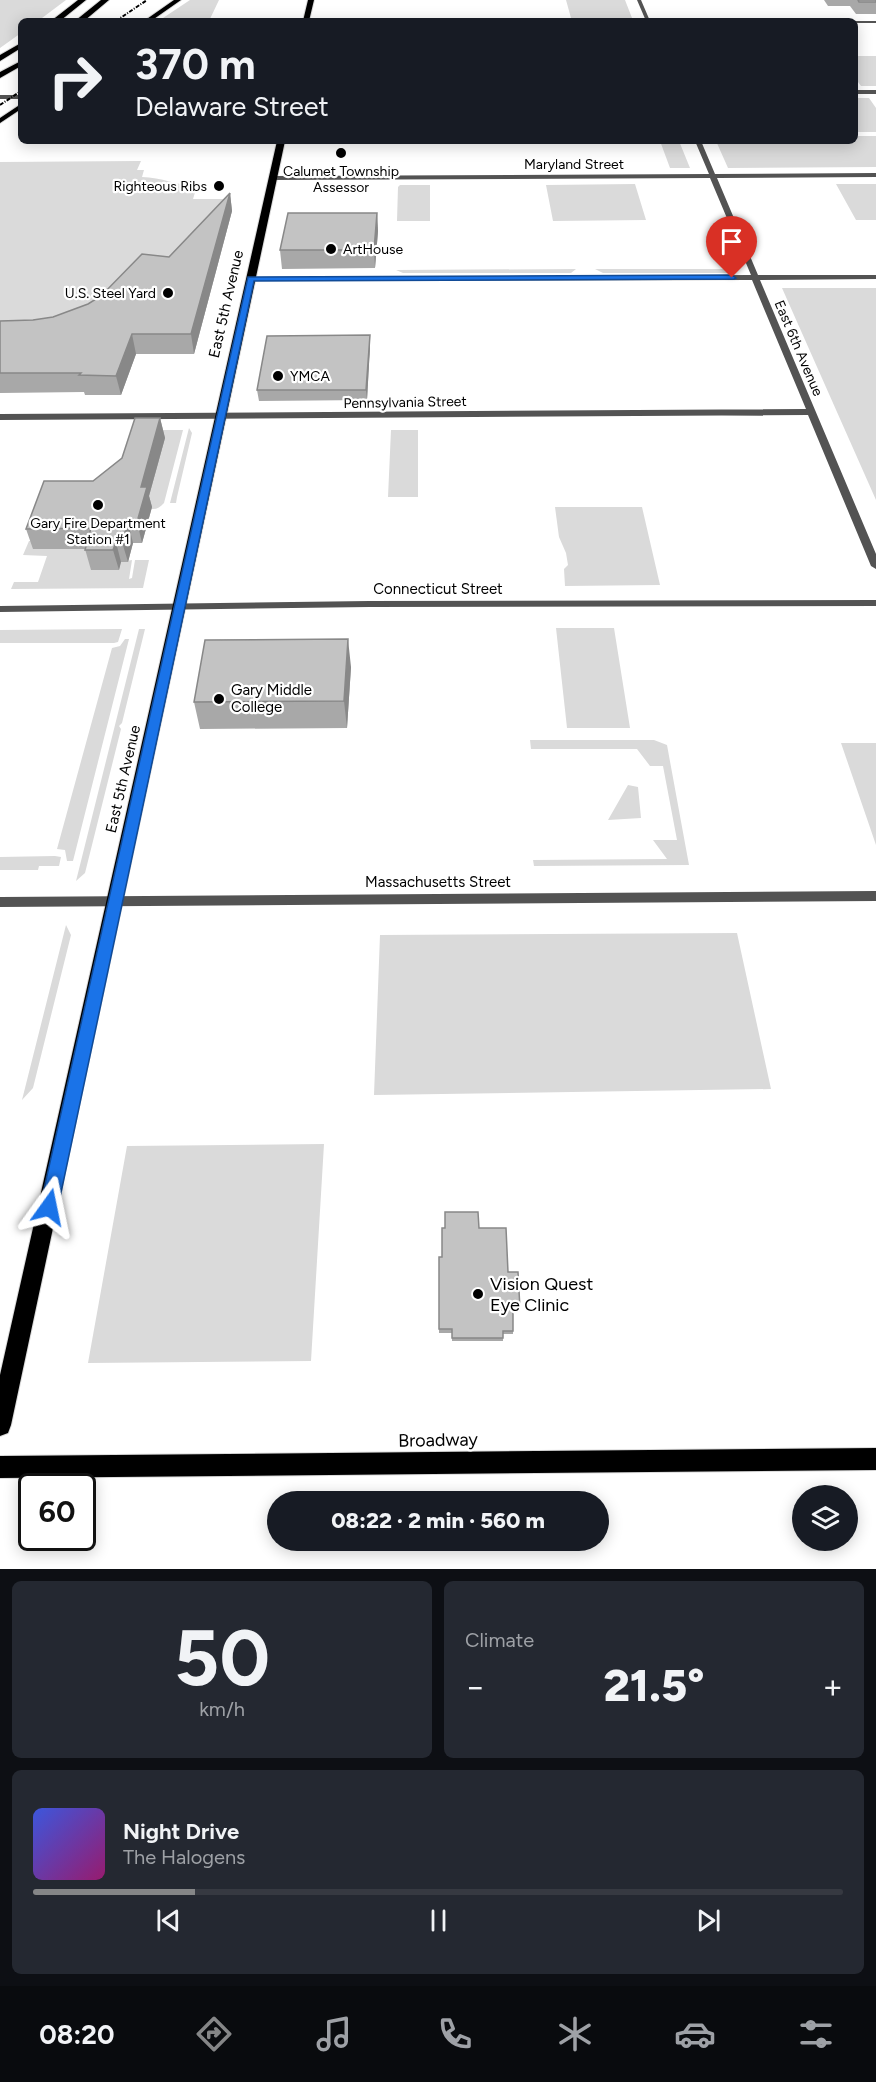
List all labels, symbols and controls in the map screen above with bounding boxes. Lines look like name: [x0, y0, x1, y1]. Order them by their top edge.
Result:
text: 370 m: [135, 39, 256, 90]
icon: right: [36, 42, 114, 120]
text: Delaware Street: [135, 90, 329, 123]
marker: Calumet Township Assessor: [334, 146, 348, 160]
street label: Maryland Street: [524, 156, 624, 173]
place label: Calumet Township Assessor: [283, 163, 399, 196]
place label: Righteous Ribs: [113, 178, 207, 195]
marker: Righteous Ribs: [212, 179, 226, 193]
pin: [706, 216, 757, 278]
icon: arrive: [715, 225, 748, 258]
place label: ArtHouse: [343, 241, 403, 258]
marker: ArtHouse: [324, 242, 338, 256]
street label: East 5th Avenue: [205, 248, 247, 360]
place label: U.S. Steel Yard: [65, 285, 156, 302]
marker: U.S. Steel Yard: [161, 286, 175, 300]
street label: East 6th Avenue: [771, 298, 827, 399]
place label: YMCA: [290, 368, 330, 385]
marker: YMCA: [271, 369, 285, 383]
street label: Pennsylvania Street: [343, 393, 467, 412]
marker: Gary Fire Department Station #1: [91, 498, 105, 512]
place label: Gary Fire Department Station #1: [30, 515, 166, 548]
street label: Connecticut Street: [373, 580, 503, 598]
place label: Gary Middle College: [231, 681, 312, 716]
marker: Gary Middle College: [212, 692, 226, 706]
street label: East 5th Avenue: [102, 723, 144, 835]
street label: Massachusetts Street: [365, 873, 511, 891]
position arrow: [17, 1175, 81, 1239]
place label: Vision Quest Eye Clinic: [490, 1273, 593, 1316]
marker: Vision Quest Eye Clinic: [471, 1287, 485, 1301]
street label: Broadway: [398, 1428, 479, 1452]
speed limit sign: 60: [18, 1473, 96, 1551]
map controls: [792, 1485, 858, 1551]
button: layers: [792, 1485, 858, 1551]
text: 08:22 · 2 min · 560 m: [331, 1507, 545, 1534]
text: 50: [174, 1611, 270, 1705]
text: Climate: [465, 1628, 534, 1652]
text: 21.5°: [603, 1658, 705, 1712]
text: −: [465, 1667, 486, 1706]
text: +: [822, 1667, 843, 1706]
text: km/h: [199, 1697, 245, 1721]
text: Night Drive: [123, 1818, 239, 1845]
text: The Halogens: [123, 1845, 245, 1869]
icon: previous: [152, 1904, 185, 1937]
icon: pause: [422, 1904, 455, 1937]
icon: next: [692, 1904, 725, 1937]
icon: directions: [193, 2013, 235, 2055]
icon: music: [313, 2013, 355, 2055]
icon: phone: [434, 2013, 476, 2055]
icon: climate: [554, 2013, 596, 2055]
icon: car: [674, 2013, 716, 2055]
icon: filters: [795, 2013, 837, 2055]
text: 08:20: [39, 2018, 114, 2051]

